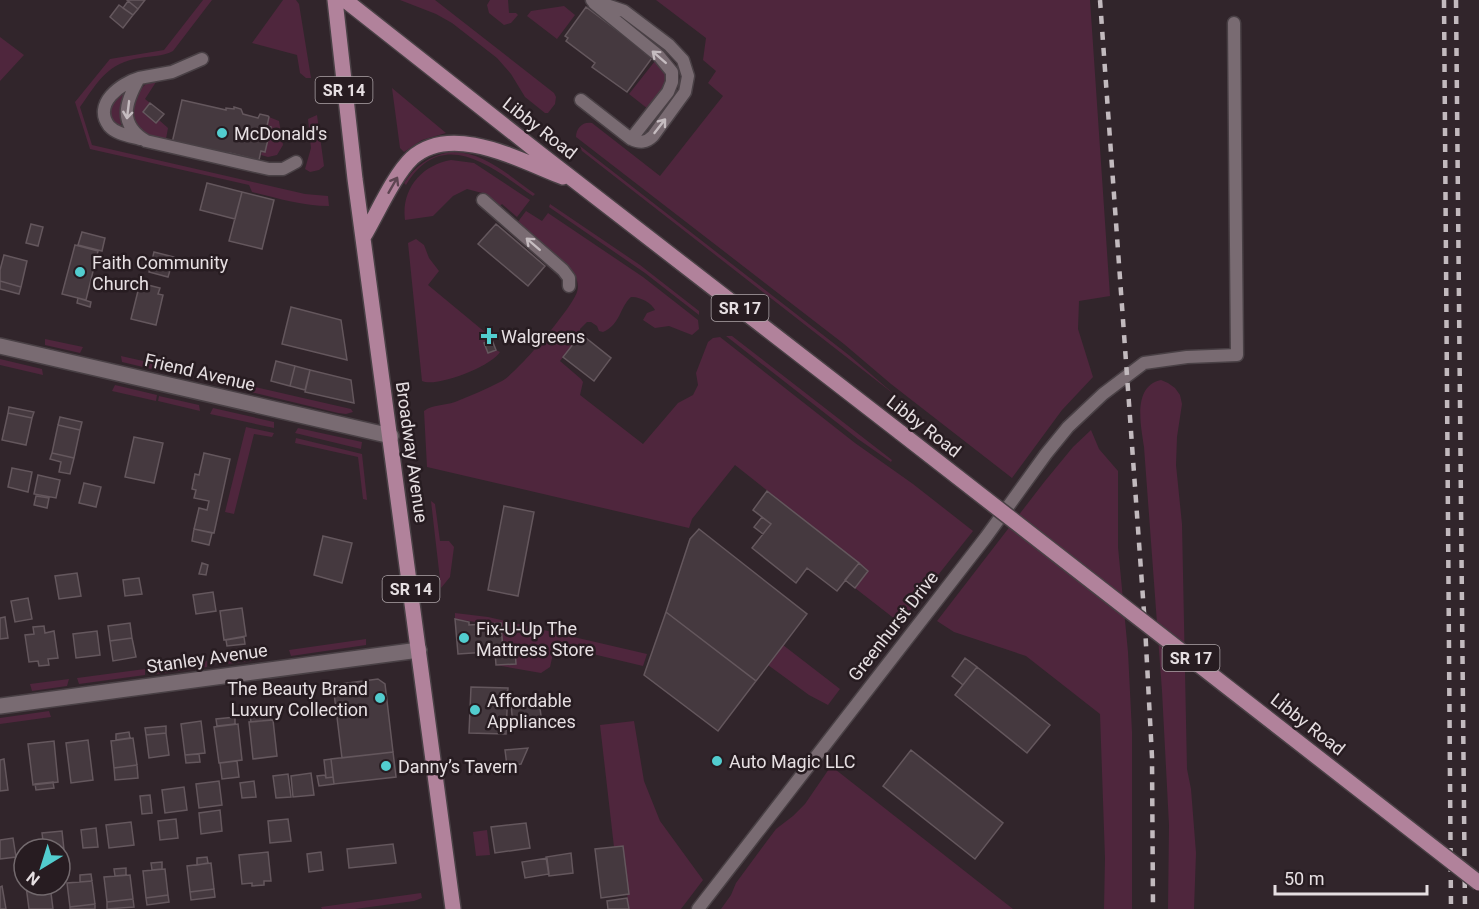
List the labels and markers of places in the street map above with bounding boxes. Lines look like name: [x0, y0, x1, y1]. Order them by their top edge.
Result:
place label: McDonald's: [234, 123, 327, 144]
marker: McDonald's: [215, 126, 229, 140]
place label: Faith Community Church: [92, 252, 229, 294]
marker: Faith Community Church: [73, 265, 87, 279]
place label: Walgreens: [501, 326, 585, 347]
marker: Walgreens: [482, 329, 496, 343]
place label: Fix-U-Up The Mattress Store: [476, 618, 594, 660]
marker: Fix-U-Up The Mattress Store: [457, 631, 471, 645]
place label: The Beauty Brand Luxury Collection: [227, 678, 368, 720]
place label: Affordable Appliances: [487, 690, 576, 732]
marker: The Beauty Brand Luxury Collection: [373, 691, 387, 705]
marker: Affordable Appliances: [468, 703, 482, 717]
place label: Auto Magic LLC: [729, 751, 855, 772]
marker: Auto Magic LLC: [710, 754, 724, 768]
place label: Danny’s Tavern: [398, 756, 518, 777]
marker: Danny’s Tavern: [379, 759, 393, 773]

